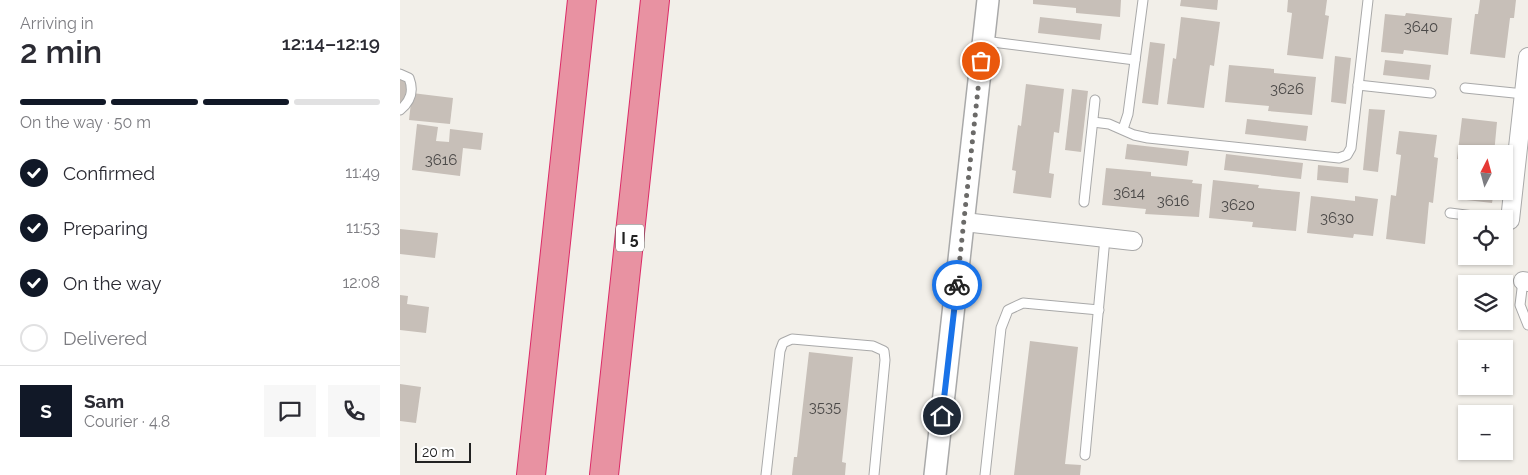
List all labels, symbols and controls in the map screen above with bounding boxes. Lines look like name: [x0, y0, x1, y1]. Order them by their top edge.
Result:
text: Arriving in: [20, 14, 94, 33]
house number: 3640: [1404, 18, 1438, 36]
text: 12:14–12:19: [282, 32, 380, 54]
text: 2 min: [20, 33, 102, 70]
pin: [960, 40, 1002, 82]
icon: bag: [967, 47, 995, 75]
house number: 3626: [1270, 80, 1304, 98]
text: On the way · 50 m: [20, 113, 151, 132]
north arrow: [1458, 145, 1512, 200]
map controls: [1458, 145, 1513, 460]
house number: 3616: [425, 151, 457, 169]
icon: check: [20, 159, 48, 187]
text: Confirmed: [63, 162, 155, 184]
text: 11:49: [345, 163, 380, 182]
house number: 3614: [1113, 184, 1145, 202]
house number: 3616: [1157, 192, 1189, 210]
house number: 3620: [1221, 196, 1255, 214]
house number: 3630: [1320, 209, 1354, 227]
button: locate: [1458, 210, 1513, 265]
icon: check: [20, 214, 48, 242]
text: Preparing: [63, 217, 148, 239]
text: 11:53: [346, 218, 380, 237]
road number: I 5: [616, 224, 644, 252]
courier: [932, 260, 982, 310]
icon: check: [20, 269, 48, 297]
icon: bike: [943, 271, 971, 299]
text: On the way: [63, 272, 162, 294]
text: 12:08: [343, 273, 380, 292]
button: layers: [1458, 275, 1513, 330]
text: Delivered: [63, 327, 147, 349]
button: +: [1458, 340, 1513, 395]
button: chat: [264, 385, 316, 437]
button: phone: [328, 385, 380, 437]
text: Sam: [84, 390, 124, 412]
pin: [921, 395, 963, 437]
house number: 3535: [809, 398, 841, 416]
text: S: [40, 400, 52, 422]
icon: home: [928, 402, 956, 430]
button: −: [1458, 405, 1513, 460]
text: Courier · 4.8: [84, 412, 170, 431]
scale bar: [415, 440, 471, 463]
text: 20 m: [422, 444, 454, 460]

